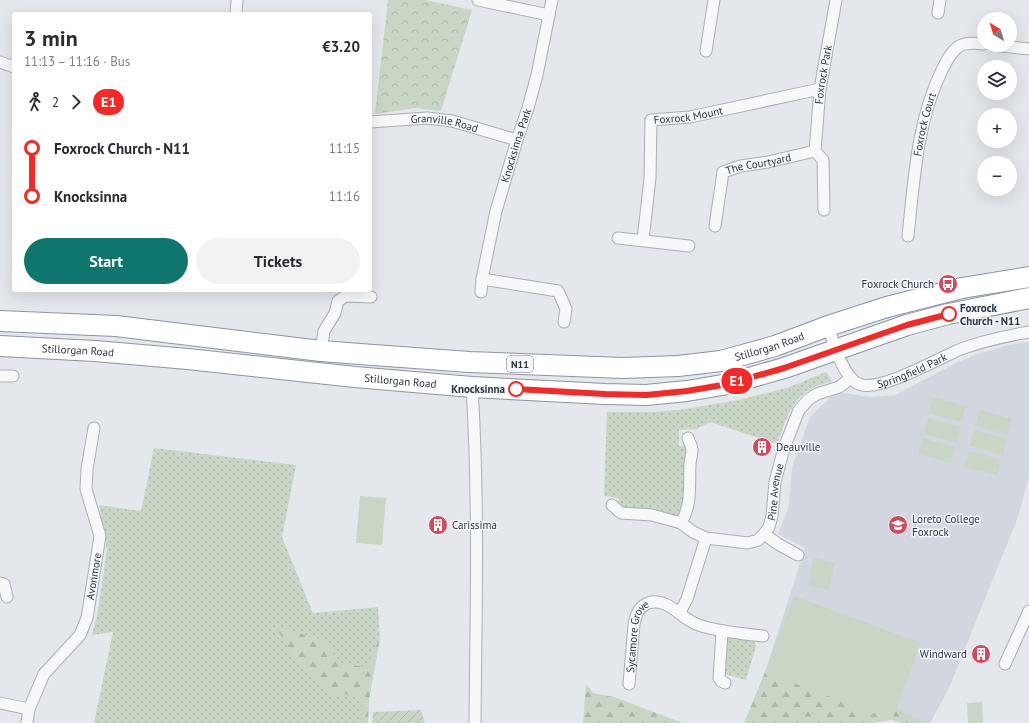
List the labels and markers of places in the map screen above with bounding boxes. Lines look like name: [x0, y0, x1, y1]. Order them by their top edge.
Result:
bus stop icon: Foxrock Church: [937, 273, 959, 295]
place label: Foxrock Church: [862, 277, 934, 291]
place label: Foxrock Church - N11: [960, 301, 1021, 328]
marker: Foxrock Church - N11: [941, 306, 957, 322]
marker: Knocksinna: [508, 381, 524, 397]
place label: Knocksinna: [451, 382, 505, 396]
building icon: Deauville: [751, 436, 773, 458]
place label: Deauville: [776, 440, 821, 454]
place label: Loreto College Foxrock: [912, 512, 980, 539]
building icon: Carissima: [427, 514, 449, 536]
school or university icon: Loreto College Foxrock: [887, 514, 909, 536]
place label: Carissima: [452, 518, 497, 532]
building icon: Windward: [970, 643, 992, 665]
place label: Windward: [920, 647, 967, 661]

